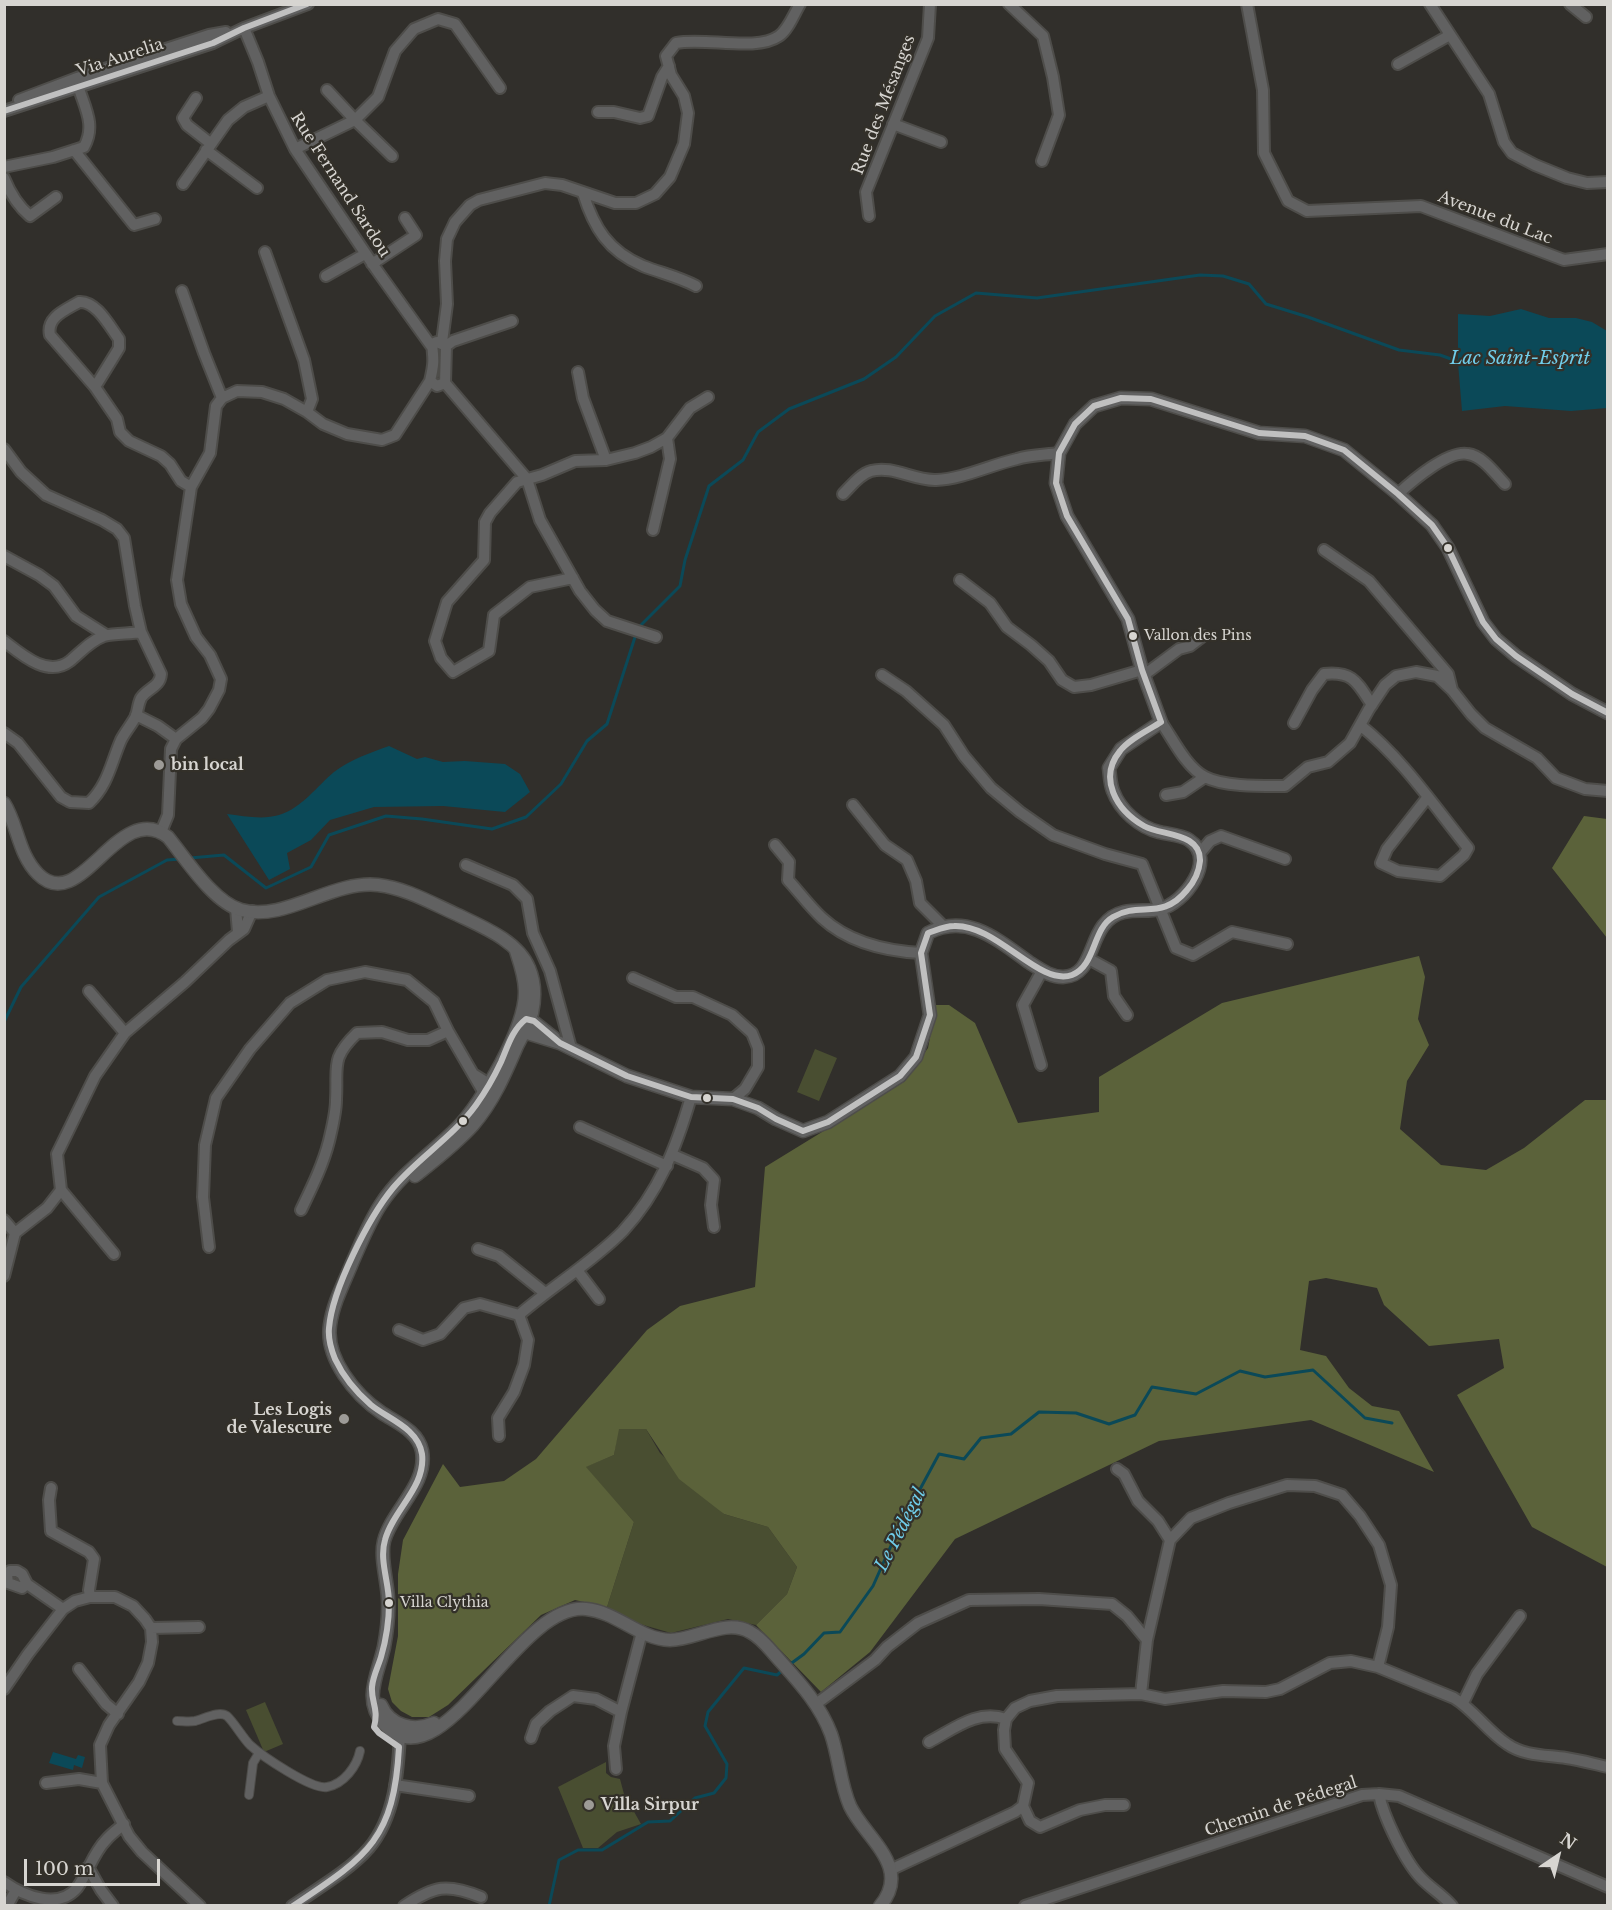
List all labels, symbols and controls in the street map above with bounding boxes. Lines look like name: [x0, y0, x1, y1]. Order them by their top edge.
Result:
street label: Rue des Mésanges: [848, 32, 920, 178]
street label: Via Aurelia: [74, 35, 166, 81]
street label: Rue Fernand Sardou: [286, 109, 394, 261]
street label: Avenue du Lac: [1435, 187, 1555, 249]
water label: Lac Saint-Esprit: [1450, 348, 1590, 370]
unlabelled marker: [1442, 542, 1454, 554]
place label: Vallon des Pins: [1144, 628, 1252, 644]
marker: Vallon des Pins: [1127, 630, 1139, 642]
place label: bin local: [171, 755, 244, 775]
marker: bin local: [152, 758, 166, 772]
unlabelled marker: [701, 1092, 713, 1104]
unlabelled marker: [457, 1115, 469, 1127]
place label: Les Logis de Valescure: [227, 1400, 332, 1438]
marker: Les Logis de Valescure: [337, 1412, 351, 1426]
water label: Le Pédégal: [871, 1485, 931, 1575]
place label: Villa Clythia: [400, 1595, 489, 1611]
marker: Villa Clythia: [383, 1597, 395, 1609]
street label: Chemin de Pédegal: [1202, 1773, 1360, 1841]
place label: Villa Sirpur: [601, 1795, 699, 1815]
marker: Villa Sirpur: [582, 1798, 596, 1812]
north arrow: [1528, 1826, 1588, 1886]
text: N: [1556, 1829, 1580, 1854]
scale bar: [27, 1847, 164, 1885]
text: 100 m: [35, 1858, 93, 1880]

